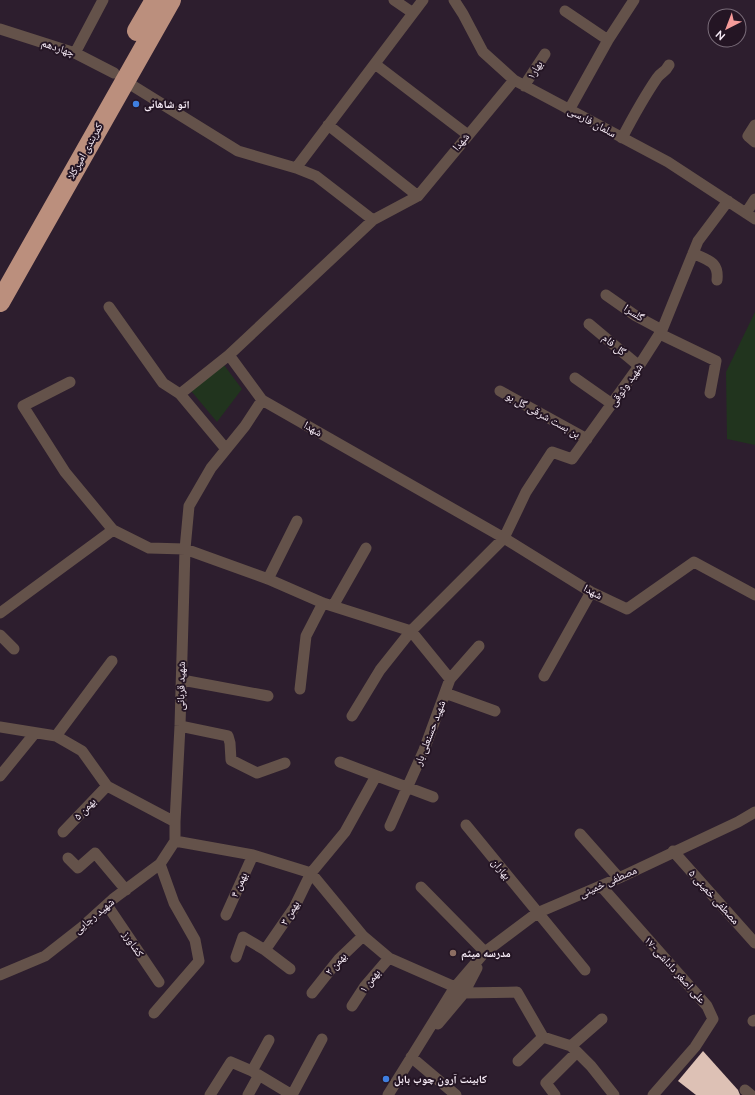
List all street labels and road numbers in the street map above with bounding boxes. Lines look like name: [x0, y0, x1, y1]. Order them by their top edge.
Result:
street label: چهاردهم: [39, 35, 77, 61]
street label: بهار۱: [524, 58, 546, 82]
street label: سلمان فارسی: [565, 103, 619, 141]
street label: کمربندی امیرکلا: [63, 120, 107, 182]
street label: شهدا: [449, 130, 473, 154]
street label: گلسرا: [621, 301, 648, 325]
street label: گل فام: [599, 331, 629, 360]
street label: شهید وثوقی: [606, 360, 646, 410]
street label: بن بست شرقی گل بو: [503, 388, 583, 442]
street label: شهدا: [301, 418, 325, 440]
street label: شهدا: [581, 581, 605, 603]
street label: شهید قربانی: [173, 661, 189, 711]
street label: شهید حسنعلی بار: [410, 698, 449, 769]
street label: بهمن ۵: [71, 794, 99, 824]
street label: بهاران: [488, 855, 514, 883]
street label: مصطفی خمینی: [577, 863, 639, 901]
street label: مصطفی خمینی ۵: [685, 866, 743, 928]
street label: بهمن ۴: [227, 870, 251, 900]
street label: شهید رجایی: [70, 895, 118, 937]
street label: بهمن ۳: [277, 898, 303, 928]
street label: کشاورز: [118, 927, 147, 960]
street label: علی اصغر داداشی-۱۷: [641, 933, 709, 1007]
street label: بهمن ۲: [322, 949, 350, 979]
street label: بهمن ۱: [356, 966, 384, 996]

